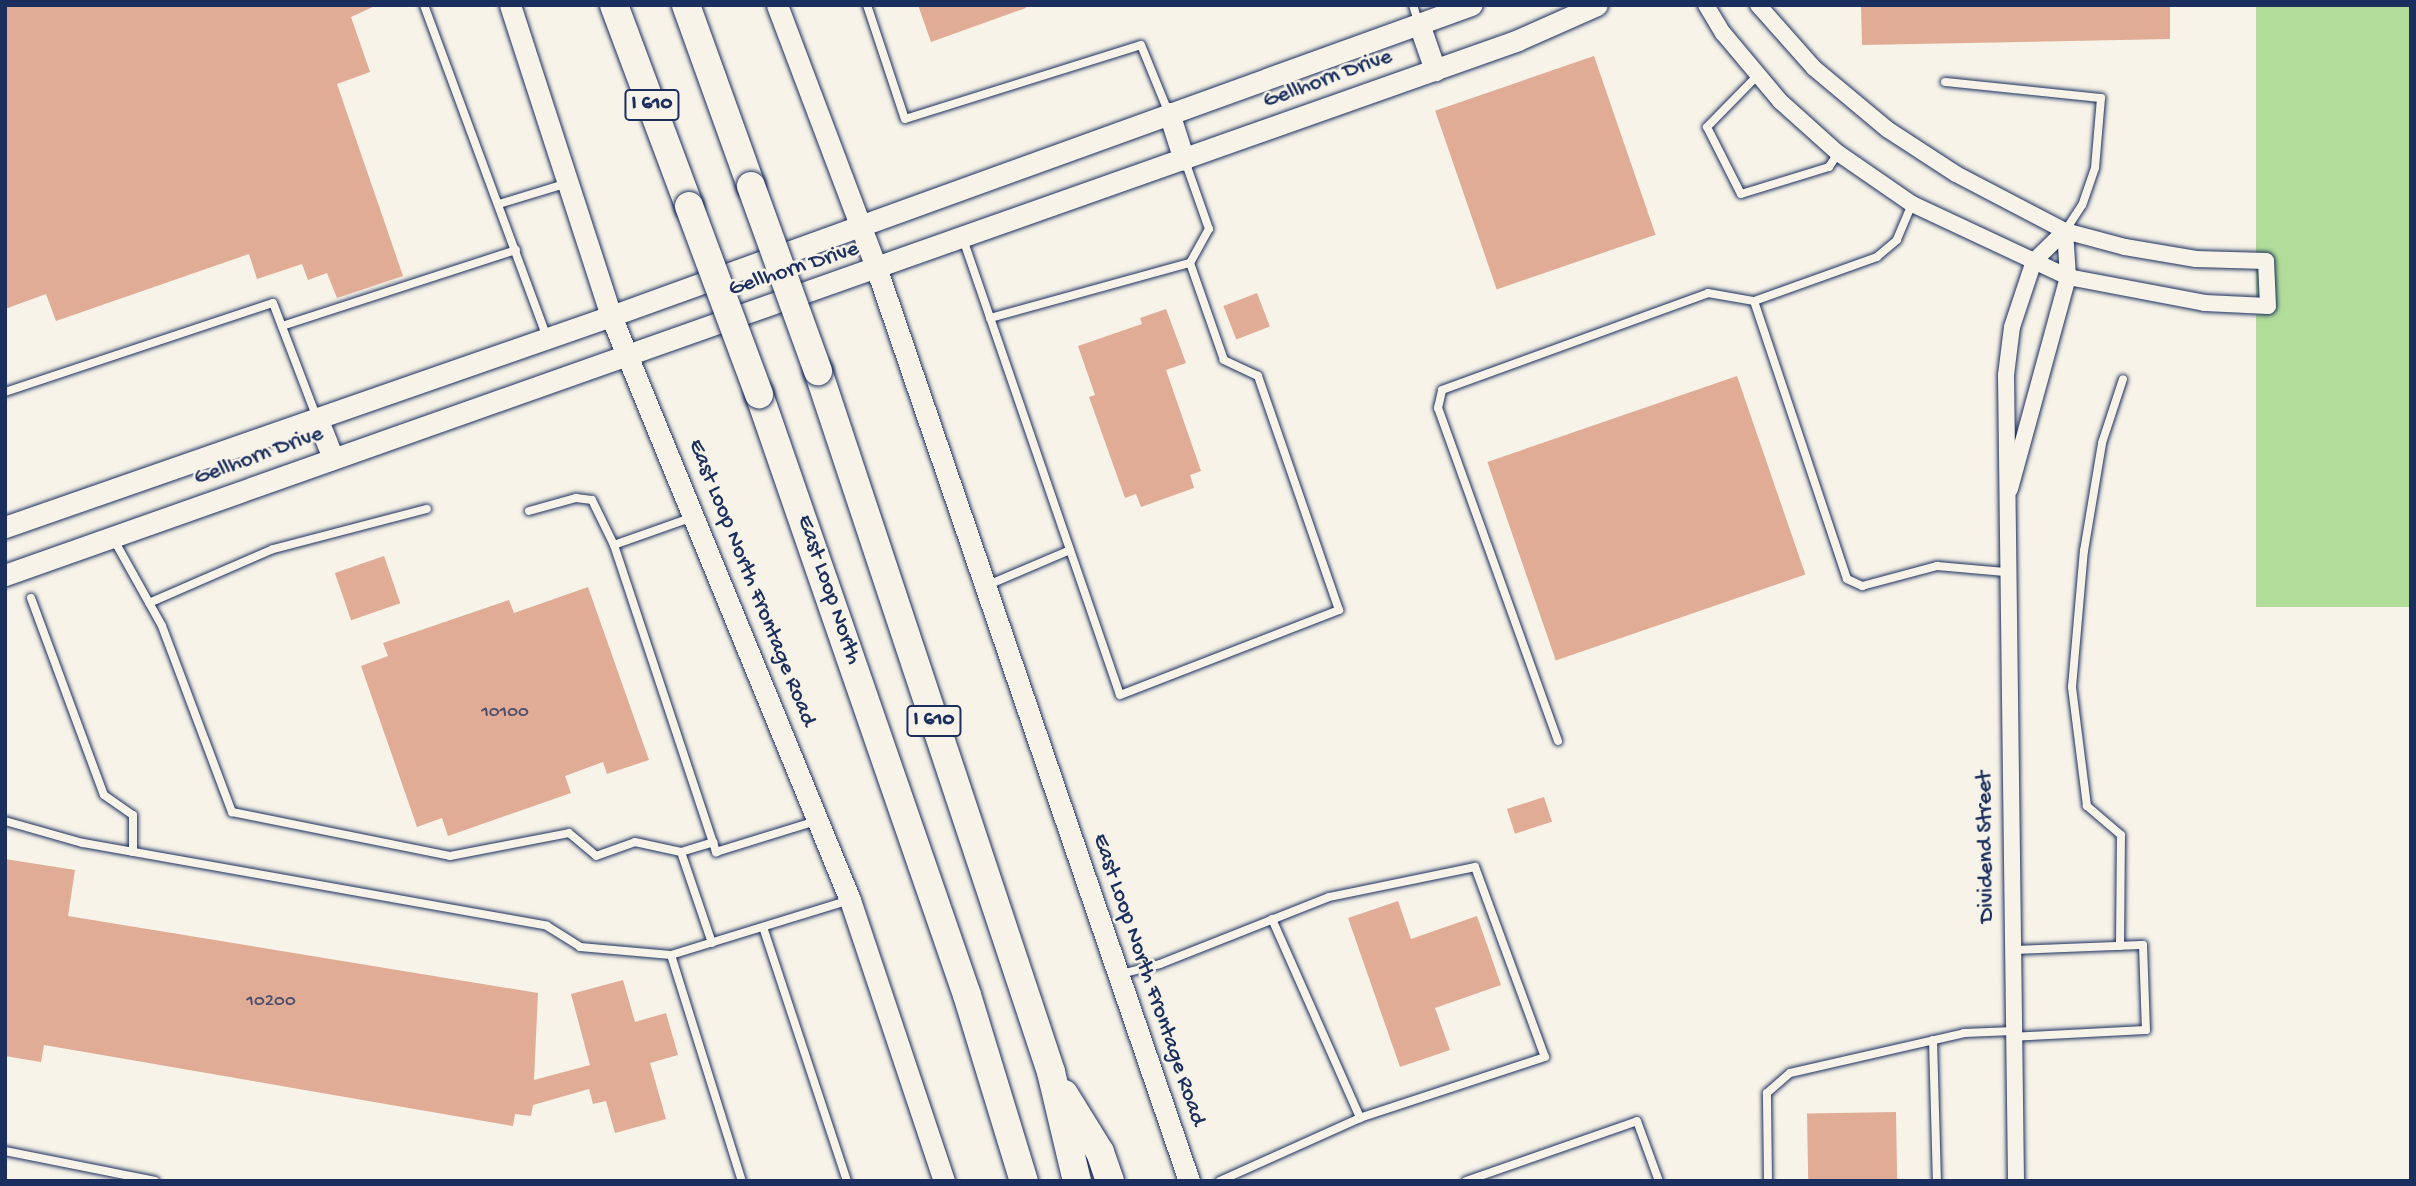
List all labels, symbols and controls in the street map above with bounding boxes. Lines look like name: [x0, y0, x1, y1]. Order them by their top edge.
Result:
street label: Gellhorn Drive: [1260, 44, 1396, 116]
road number: I 610: [624, 88, 680, 122]
street label: Gellhorn Drive: [725, 236, 863, 304]
street label: Gellhorn Drive: [191, 421, 327, 493]
street label: East Loop North Frontage Road: [681, 435, 821, 731]
street label: East Loop North: [790, 512, 866, 668]
house number: 10100: [481, 702, 529, 724]
road number: I 610: [906, 704, 962, 738]
street label: Dividend Street: [1972, 771, 2002, 923]
street label: East Loop North Frontage Road: [1085, 830, 1211, 1130]
house number: 10200: [246, 991, 296, 1013]

